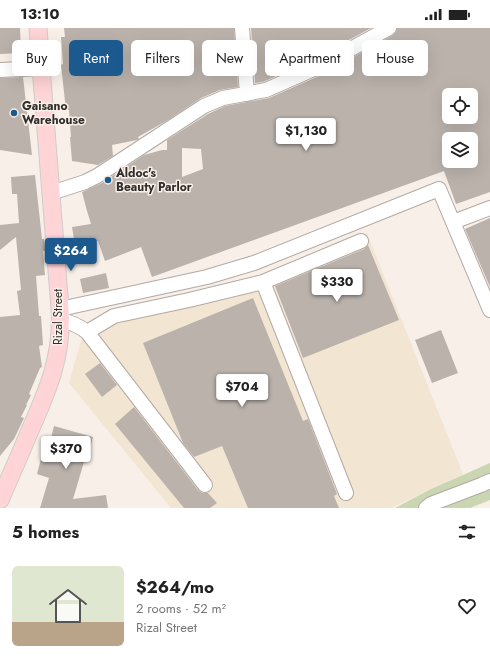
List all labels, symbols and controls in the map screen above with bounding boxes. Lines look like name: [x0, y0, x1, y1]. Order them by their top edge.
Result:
text: 13:10: [20, 3, 59, 25]
chip: Buy: [12, 40, 61, 76]
chip: Rent: [69, 40, 123, 76]
chip: Filters: [131, 40, 194, 76]
chip: New: [202, 40, 257, 76]
chip: Apartment: [265, 40, 354, 76]
chip: House: [362, 40, 428, 76]
map controls: [442, 88, 478, 168]
button: locate: [442, 88, 478, 124]
place label: Gaisano Warehouse: [22, 97, 85, 129]
marker: Gaisano Warehouse: [9, 108, 19, 118]
pin: $1,130: [273, 118, 339, 152]
text: $1,130: [285, 121, 327, 140]
button: layers: [442, 132, 478, 168]
place label: Aldoc's Beauty Parlor: [115, 164, 192, 196]
marker: Aldoc's Beauty Parlor: [103, 175, 113, 185]
pin: $264: [47, 238, 95, 272]
text: $264: [54, 241, 88, 260]
pin: $330: [313, 269, 361, 303]
text: $330: [321, 272, 353, 291]
street label: Rizal Street: [49, 289, 67, 345]
pin: $704: [218, 374, 266, 408]
text: $704: [225, 377, 259, 396]
pin: $370: [42, 436, 90, 470]
text: $370: [50, 439, 82, 458]
text: 5 homes: [12, 520, 79, 544]
icon: filters: [456, 521, 478, 543]
text: $264/mo: [136, 575, 214, 599]
icon: home: [44, 582, 92, 630]
icon: heart: [456, 595, 478, 617]
text: 2 rooms · 52 m²: [136, 599, 226, 618]
text: Rizal Street: [136, 618, 197, 637]

